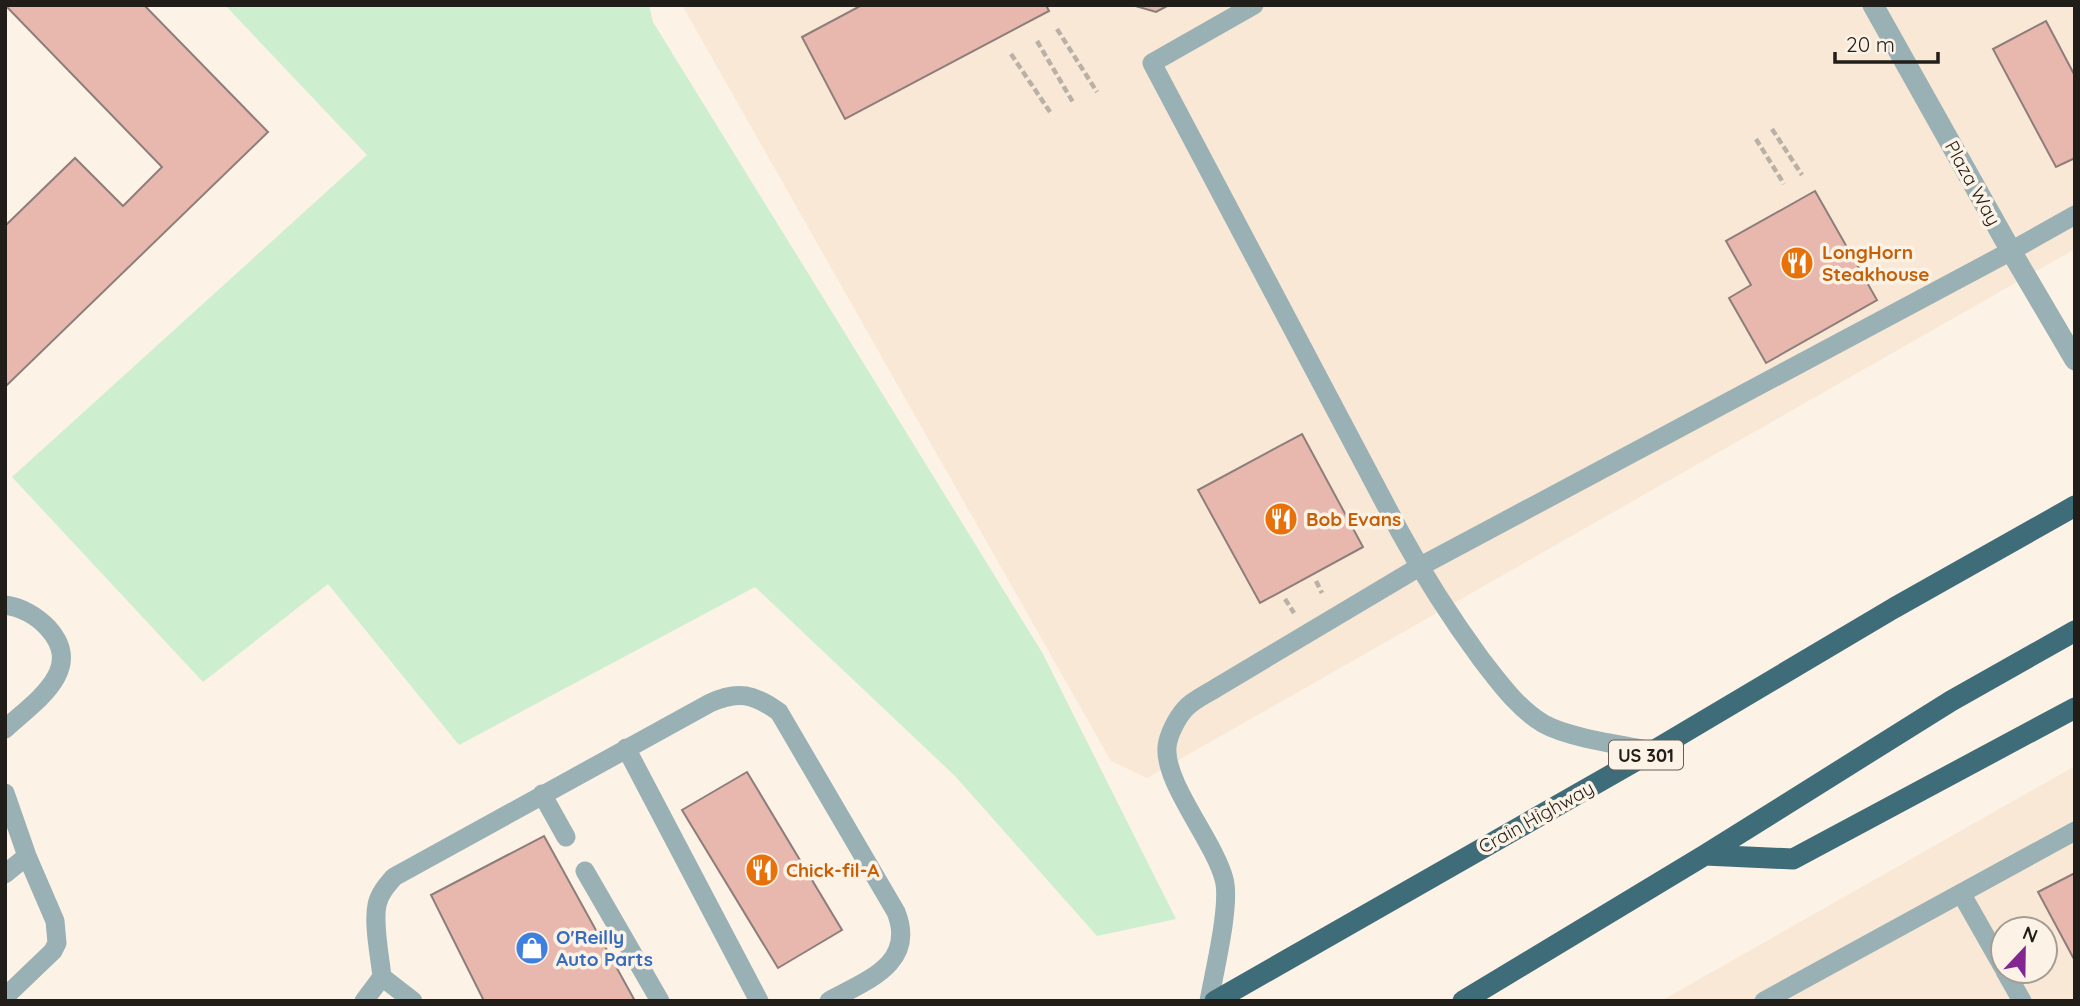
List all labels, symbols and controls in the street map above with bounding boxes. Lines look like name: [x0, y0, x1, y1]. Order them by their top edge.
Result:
scale bar: [1835, 21, 1938, 65]
text: 20 m: [1846, 31, 1895, 57]
street label: Plaza Way: [1940, 136, 2006, 230]
place label: LongHorn Steakhouse: [1822, 240, 1929, 286]
restaurant icon: LongHorn Steakhouse: [1778, 244, 1816, 282]
restaurant icon: Bob Evans: [1262, 500, 1300, 538]
place label: Bob Evans: [1306, 507, 1401, 531]
road number: US 301: [1609, 740, 1683, 770]
street label: Crain Highway: [1474, 775, 1598, 859]
restaurant icon: Chick-fil-A: [743, 851, 781, 889]
place label: Chick-fil-A: [786, 858, 879, 882]
north arrow: [1989, 915, 2059, 985]
text: N: [2019, 920, 2041, 948]
place label: O'Reilly Auto Parts: [556, 925, 653, 971]
shop icon: O'Reilly Auto Parts: [513, 929, 551, 967]

